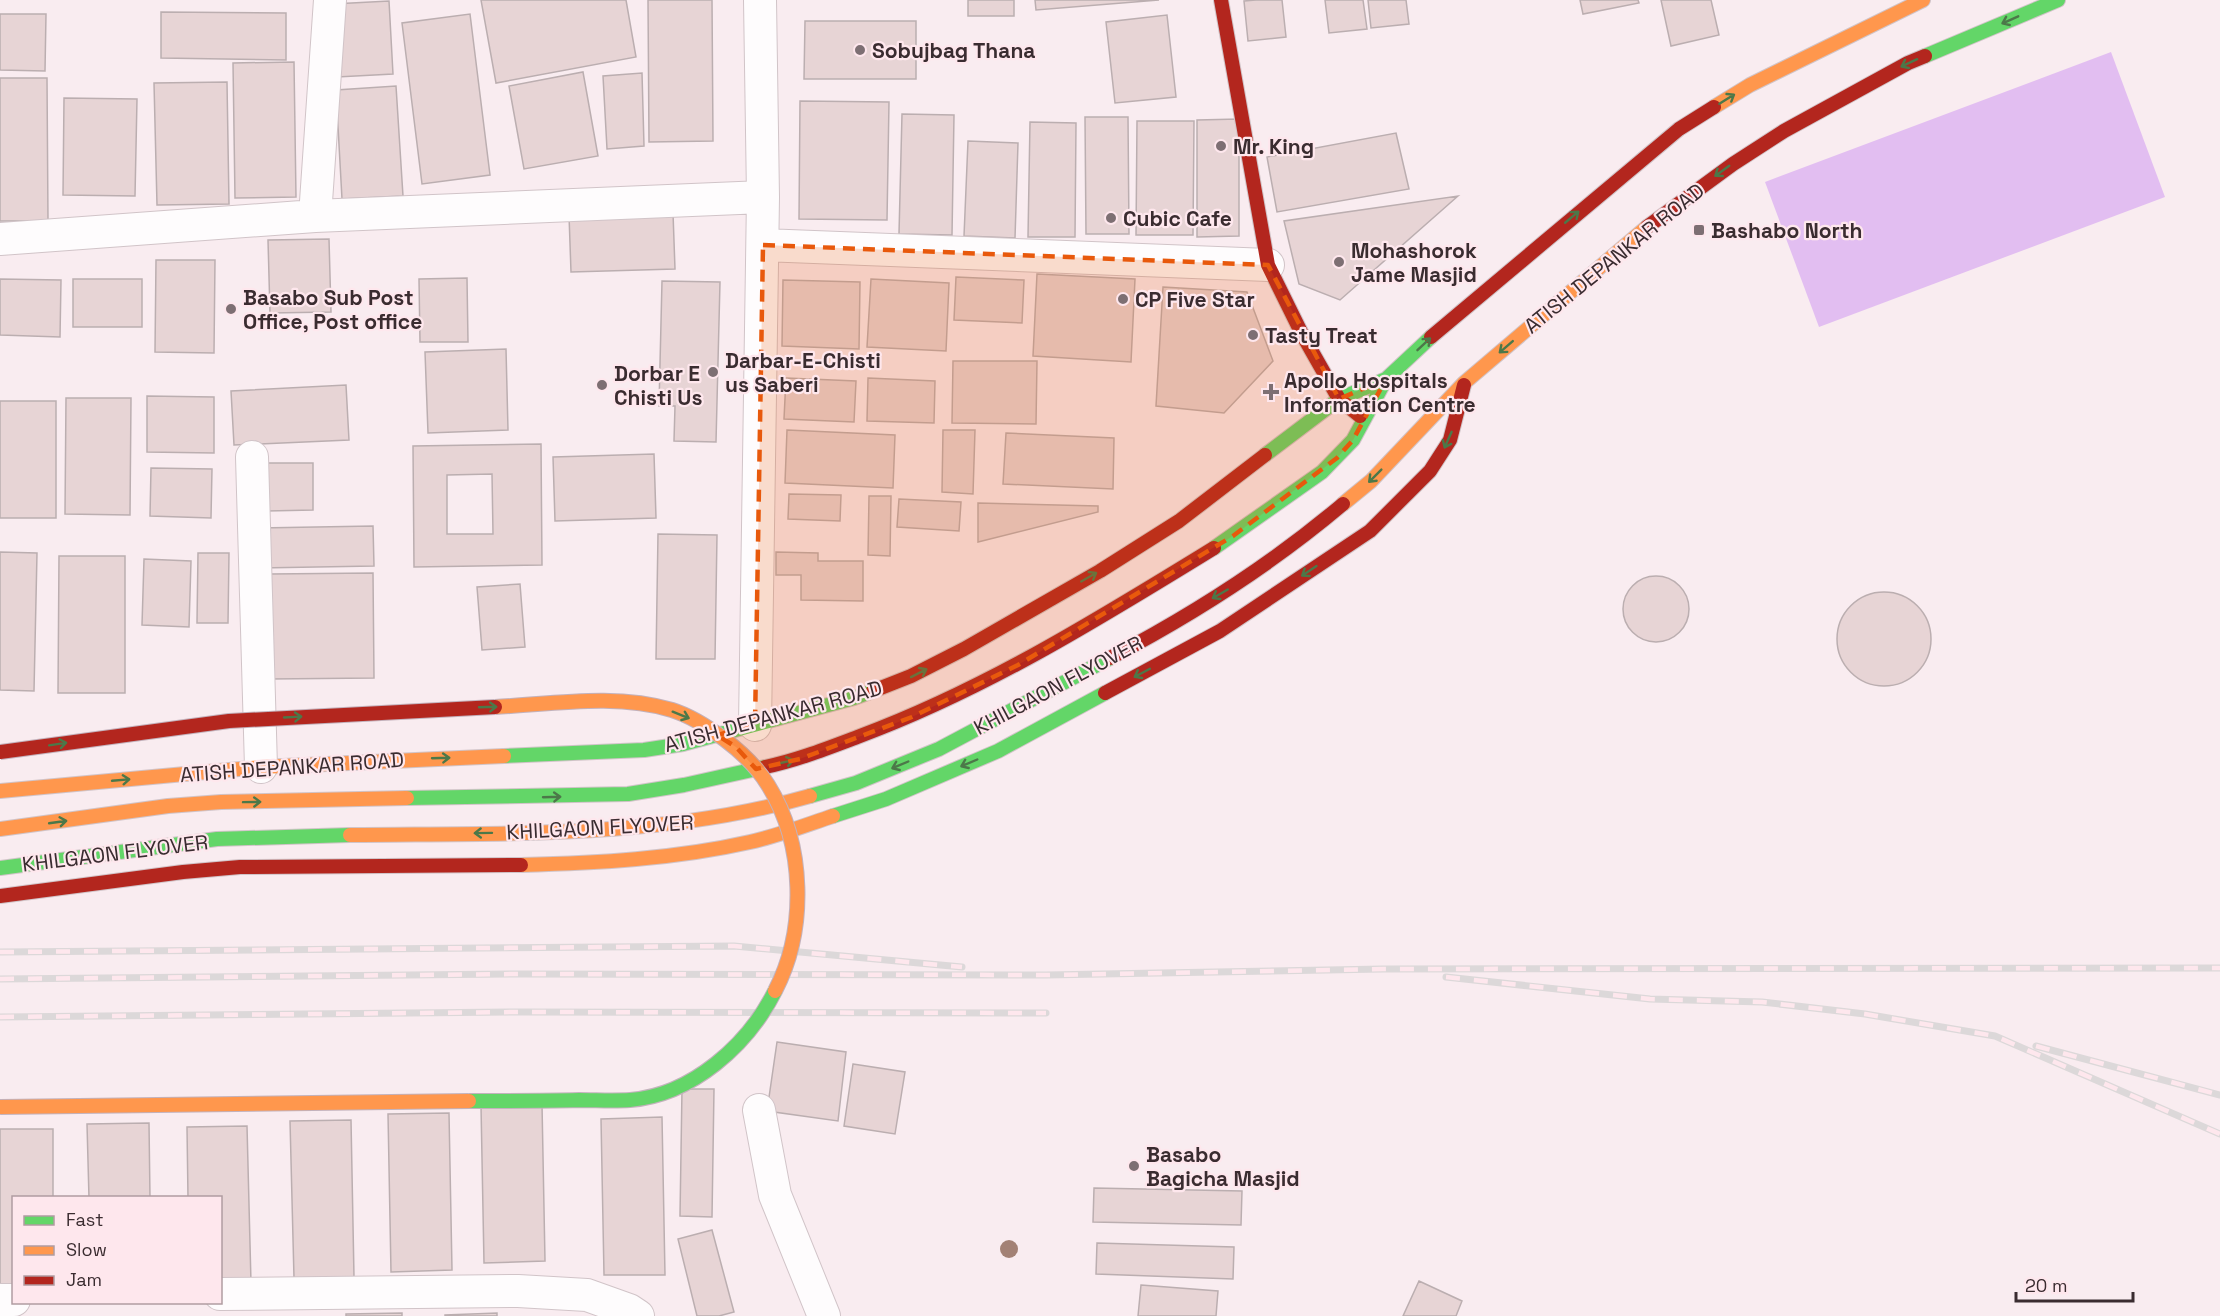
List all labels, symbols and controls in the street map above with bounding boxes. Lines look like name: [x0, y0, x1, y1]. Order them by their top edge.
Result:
one-way arrow: [2002, 15, 2020, 26]
place label: Sobujbag Thana: [872, 37, 1035, 64]
marker: Sobujbag Thana: [853, 43, 867, 57]
one-way arrow: [1901, 58, 1919, 70]
one-way arrow: [1718, 93, 1735, 105]
place label: Mr. King: [1233, 133, 1314, 160]
marker: Mr. King: [1214, 139, 1228, 153]
one-way arrow: [1715, 165, 1731, 177]
street label: ATISH DEPANKAR ROAD: [1518, 177, 1710, 339]
place label: Cubic Cafe: [1123, 205, 1232, 232]
one-way arrow: [1564, 210, 1579, 224]
marker: Cubic Cafe: [1104, 211, 1118, 225]
place label: Bashabo North: [1711, 217, 1862, 244]
marker: Bashabo North: [1692, 223, 1706, 237]
place label: Mohashorok Jame Masjid: [1351, 237, 1477, 288]
marker: Mohashorok Jame Masjid: [1332, 255, 1346, 269]
place label: Basabo Sub Post Office, Post office: [243, 284, 422, 335]
place label: CP Five Star: [1135, 286, 1255, 313]
marker: CP Five Star: [1116, 292, 1130, 306]
marker: Basabo Sub Post Office, Post office: [224, 302, 238, 316]
place label: Tasty Treat: [1265, 322, 1378, 349]
marker: Tasty Treat: [1246, 328, 1260, 342]
one-way arrow: [1416, 336, 1431, 351]
one-way arrow: [1499, 340, 1514, 354]
place label: Darbar-E-Chisti us Saberi: [725, 347, 881, 398]
place label: Dorbar E Chisti Us: [614, 360, 702, 411]
marker: Darbar-E-Chisti us Saberi: [706, 365, 720, 379]
place label: Apollo Hospitals Information Centre: [1284, 367, 1476, 418]
marker: Dorbar E Chisti Us: [595, 378, 609, 392]
marker: Apollo Hospitals Information Centre: [1262, 383, 1280, 401]
one-way arrow: [1442, 430, 1454, 448]
one-way arrow: [1368, 469, 1383, 483]
one-way arrow: [1300, 565, 1317, 578]
one-way arrow: [1080, 571, 1097, 583]
one-way arrow: [1212, 588, 1229, 600]
street label: KHILGAON FLYOVER: [969, 629, 1147, 741]
one-way arrow: [909, 666, 927, 678]
one-way arrow: [1134, 667, 1151, 679]
street label: ATISH DEPANKAR ROAD: [661, 674, 885, 758]
one-way arrow: [477, 702, 497, 713]
one-way arrow: [671, 710, 690, 721]
one-way arrow: [283, 711, 303, 722]
one-way arrow: [48, 739, 67, 750]
street label: ATISH DEPANKAR ROAD: [179, 746, 405, 788]
one-way arrow: [431, 752, 451, 763]
one-way arrow: [776, 756, 795, 768]
one-way arrow: [961, 758, 979, 769]
one-way arrow: [892, 760, 910, 771]
one-way arrow: [111, 774, 130, 785]
one-way arrow: [541, 791, 561, 803]
one-way arrow: [241, 796, 261, 807]
street label: KHILGAON FLYOVER: [506, 809, 694, 845]
one-way arrow: [48, 817, 67, 828]
one-way arrow: [474, 827, 494, 839]
street label: KHILGAON FLYOVER: [20, 828, 210, 878]
place label: Basabo Bagicha Masjid: [1146, 1141, 1300, 1192]
marker: Basabo Bagicha Masjid: [1127, 1159, 1141, 1173]
legend: [12, 1196, 222, 1304]
text: Fast: [66, 1208, 103, 1231]
text: Slow: [66, 1238, 107, 1261]
scale bar: [2016, 1265, 2133, 1303]
text: Jam: [66, 1268, 102, 1291]
text: 20 m: [2025, 1274, 2068, 1297]

